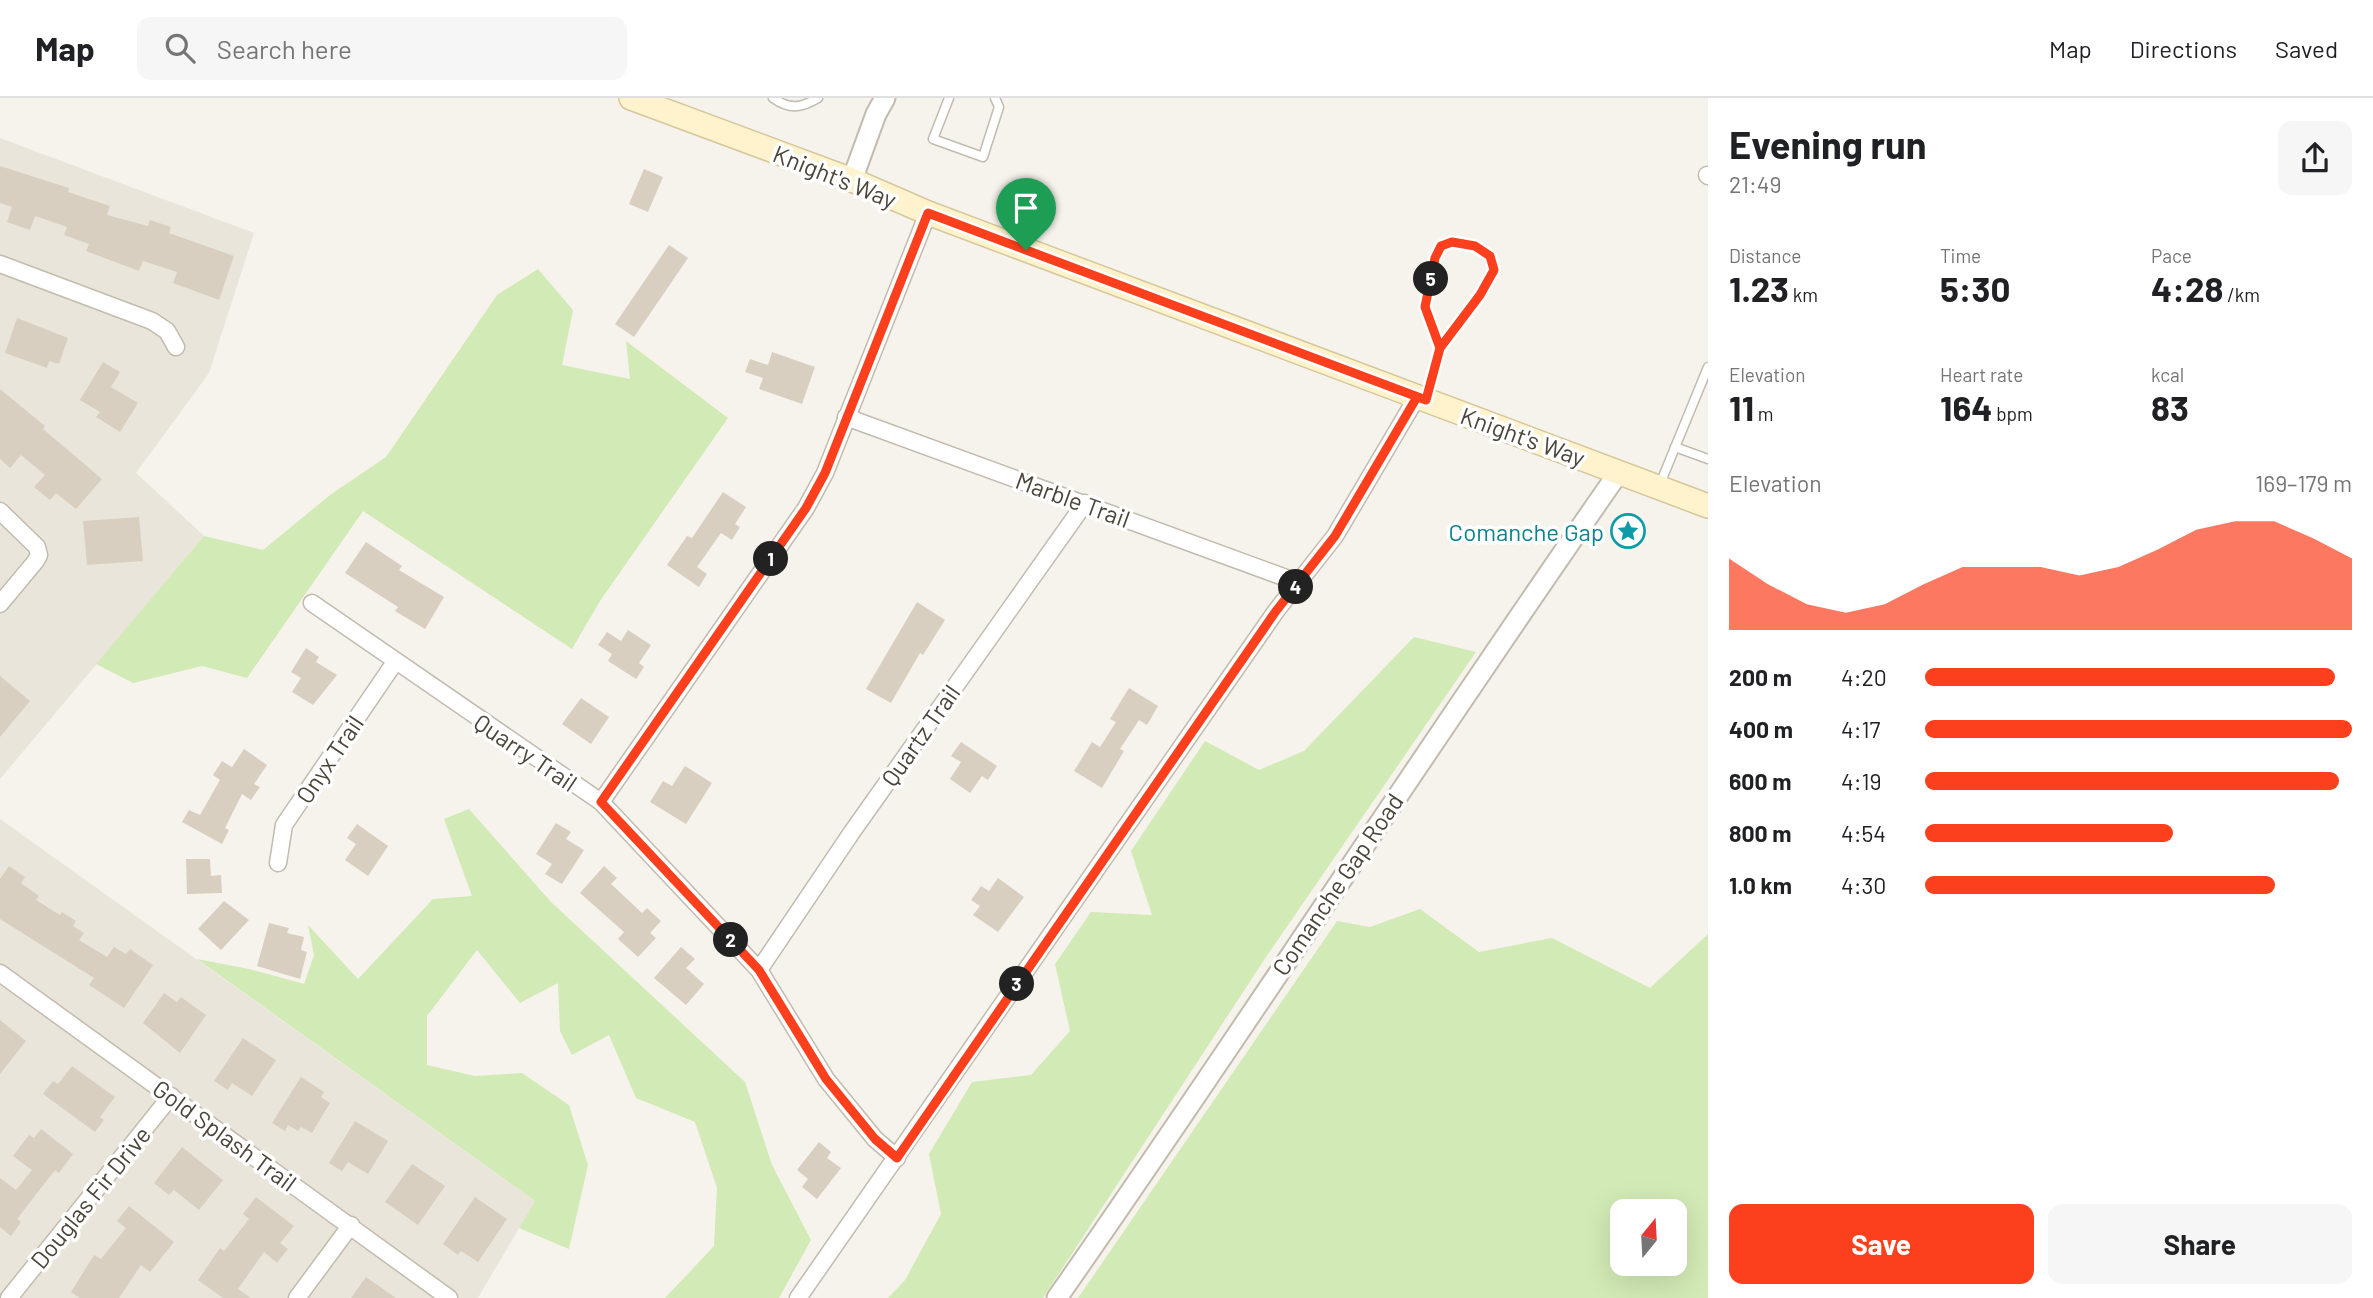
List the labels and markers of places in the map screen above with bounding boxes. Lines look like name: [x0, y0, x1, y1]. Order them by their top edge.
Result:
pin: [996, 178, 1056, 250]
pin: 5: [1414, 262, 1448, 296]
place icon: Comanche Gap: [1609, 512, 1647, 550]
place label: Comanche Gap: [1449, 517, 1604, 546]
pin: 1: [754, 542, 788, 576]
pin: 4: [1278, 570, 1314, 604]
pin: 2: [714, 922, 748, 958]
pin: 3: [1000, 966, 1034, 1001]

